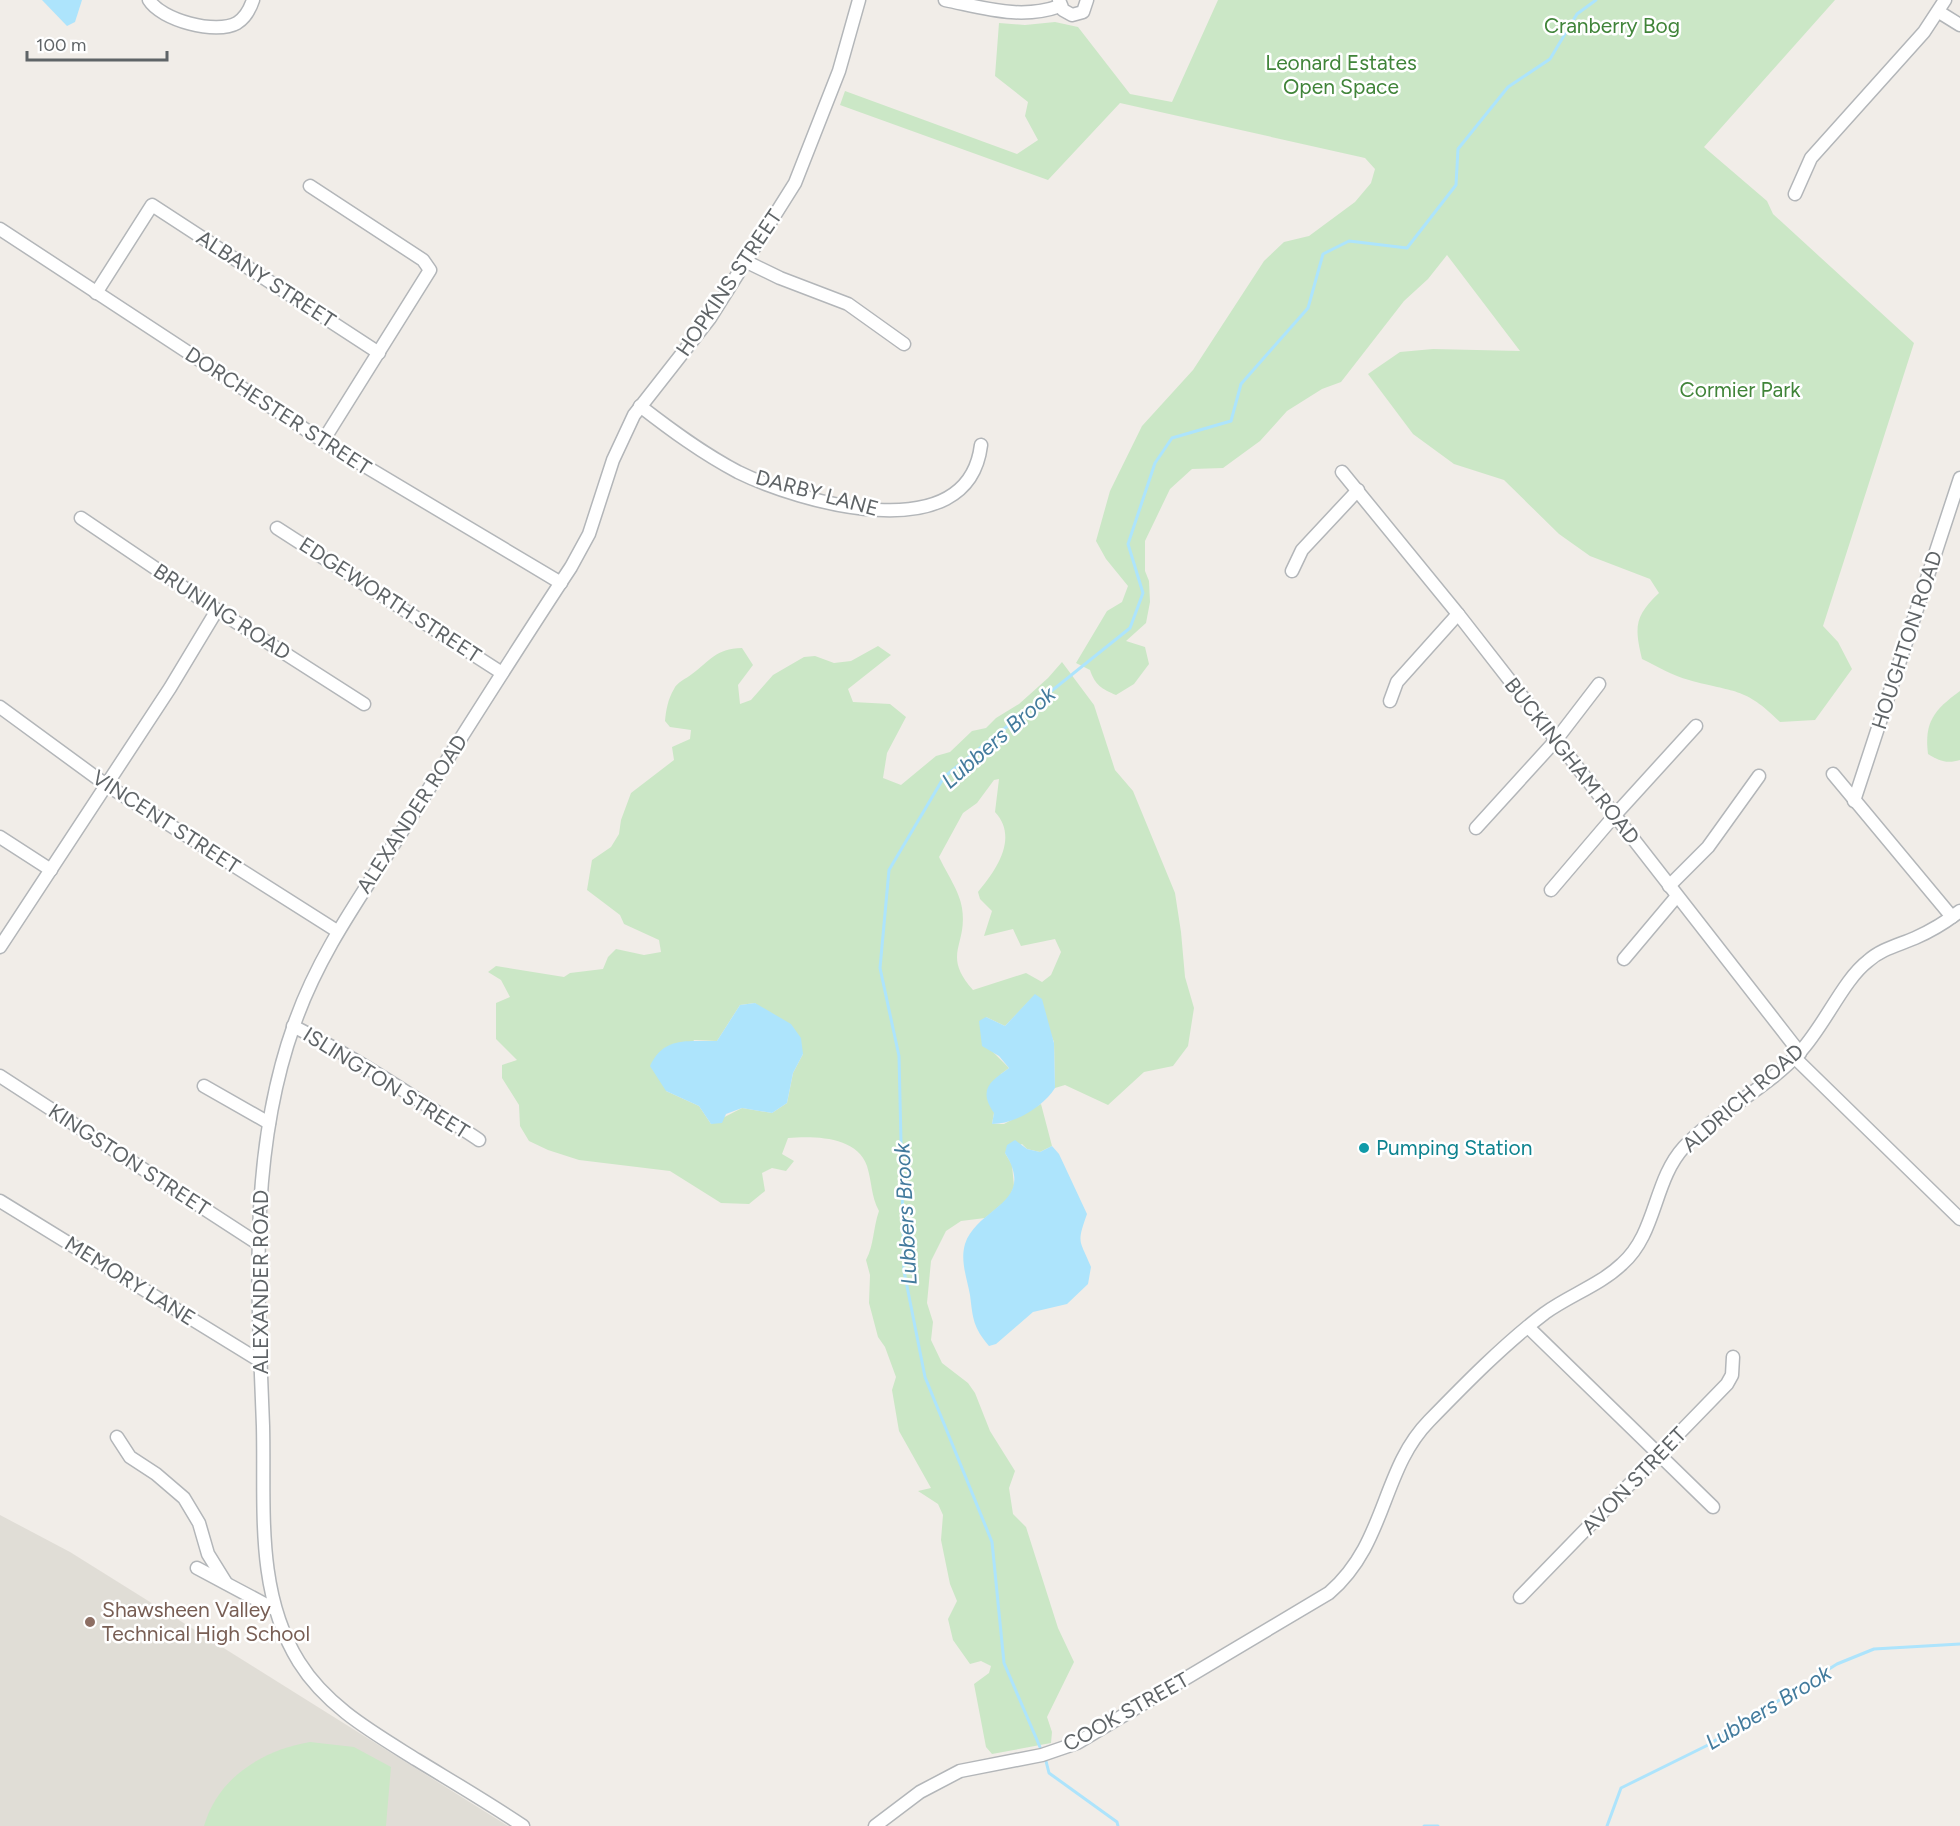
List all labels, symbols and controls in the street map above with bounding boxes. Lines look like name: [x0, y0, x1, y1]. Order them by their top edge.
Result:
park label: Cranberry Bog: [1544, 13, 1680, 38]
scale bar: [27, 24, 166, 62]
text: 100 m: [36, 34, 86, 56]
park label: Leonard Estates Open Space: [1265, 50, 1417, 99]
street label: HOPKINS STREET: [670, 204, 787, 361]
street label: ALBANY STREET: [192, 224, 341, 333]
street label: DORCHESTER STREET: [181, 341, 376, 480]
park label: Cormier Park: [1680, 377, 1801, 402]
street label: DARBY LANE: [753, 464, 881, 521]
street label: EDGEWORTH STREET: [295, 532, 486, 668]
street label: HOUGHTON ROAD: [1866, 547, 1947, 732]
street label: BRUNING ROAD: [149, 558, 295, 665]
street label: BUCKINGHAM ROAD: [1500, 672, 1645, 849]
water label: Lubbers Brook: [936, 680, 1062, 794]
street label: ALEXANDER ROAD: [351, 730, 472, 898]
street label: VINCENT STREET: [88, 764, 245, 879]
street label: ISLINGTON STREET: [299, 1021, 474, 1144]
street label: ALDRICH ROAD: [1677, 1038, 1808, 1157]
street label: KINGSTON STREET: [44, 1098, 215, 1221]
place label: Pumping Station: [1376, 1135, 1532, 1160]
water label: Lubbers Brook: [888, 1141, 923, 1286]
marker: Pumping Station: [1357, 1141, 1371, 1155]
street label: ALEXANDER ROAD: [248, 1190, 273, 1374]
street label: MEMORY LANE: [60, 1230, 200, 1331]
street label: AVON STREET: [1576, 1421, 1691, 1540]
place label: Shawsheen Valley Technical High School: [102, 1597, 310, 1646]
marker: Shawsheen Valley Technical High School: [83, 1615, 97, 1629]
water label: Lubbers Brook: [1700, 1659, 1837, 1756]
street label: COOK STREET: [1059, 1667, 1193, 1756]

